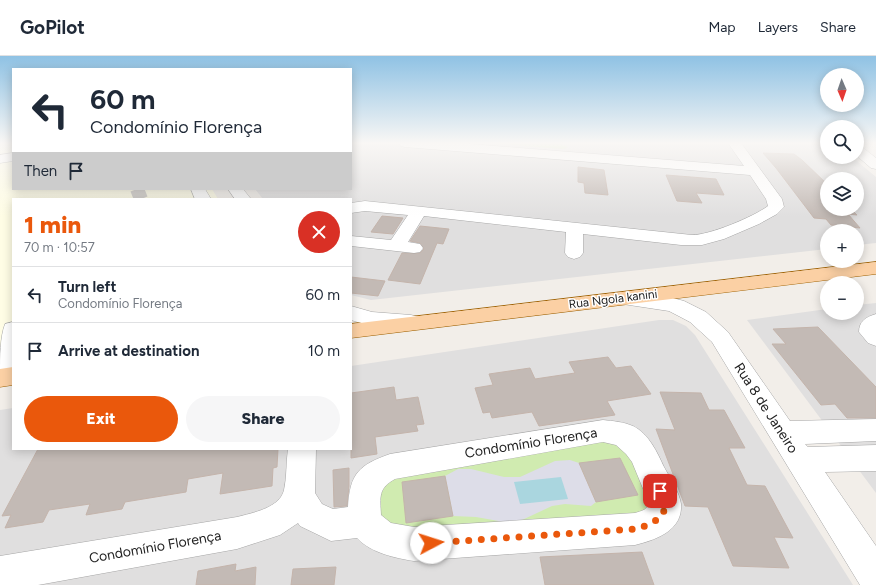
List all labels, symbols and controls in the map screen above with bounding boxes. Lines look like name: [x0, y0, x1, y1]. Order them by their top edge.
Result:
text: GoPilot: [20, 16, 85, 39]
text: Map: [708, 19, 736, 36]
text: Layers: [758, 19, 798, 36]
text: Share: [820, 19, 856, 36]
north arrow: [820, 68, 864, 112]
map controls: [820, 68, 864, 320]
text: 60 m: [90, 82, 155, 116]
icon: left: [24, 84, 76, 136]
text: Condomínio Florença: [90, 116, 262, 138]
button: search: [820, 120, 864, 164]
icon: arrive: [65, 160, 87, 182]
text: Then: [24, 162, 57, 180]
button: layers: [820, 172, 864, 216]
text: 1 min: [24, 210, 81, 239]
button: close: [298, 211, 340, 253]
button: +: [820, 224, 864, 268]
text: 70 m · 10:57: [24, 240, 95, 255]
button: −: [820, 276, 864, 320]
text: Turn left: [58, 278, 116, 296]
icon: left: [24, 284, 46, 306]
text: 60 m: [305, 286, 340, 304]
street label: Rua Ngola kanini: [568, 287, 658, 311]
text: Condomínio Florença: [58, 296, 182, 311]
icon: arrive: [24, 340, 46, 362]
text: Arrive at destination: [58, 342, 199, 360]
text: 10 m: [308, 342, 340, 360]
street label: Rua 8 de Janeiro: [730, 360, 802, 456]
button: Exit: [24, 396, 178, 442]
button: Share: [186, 396, 340, 442]
street label: Condomínio Florença: [464, 424, 598, 462]
pin: [643, 474, 677, 508]
icon: arrive: [649, 480, 671, 502]
position arrow: [410, 522, 452, 564]
street label: Condomínio Florença: [88, 527, 222, 567]

